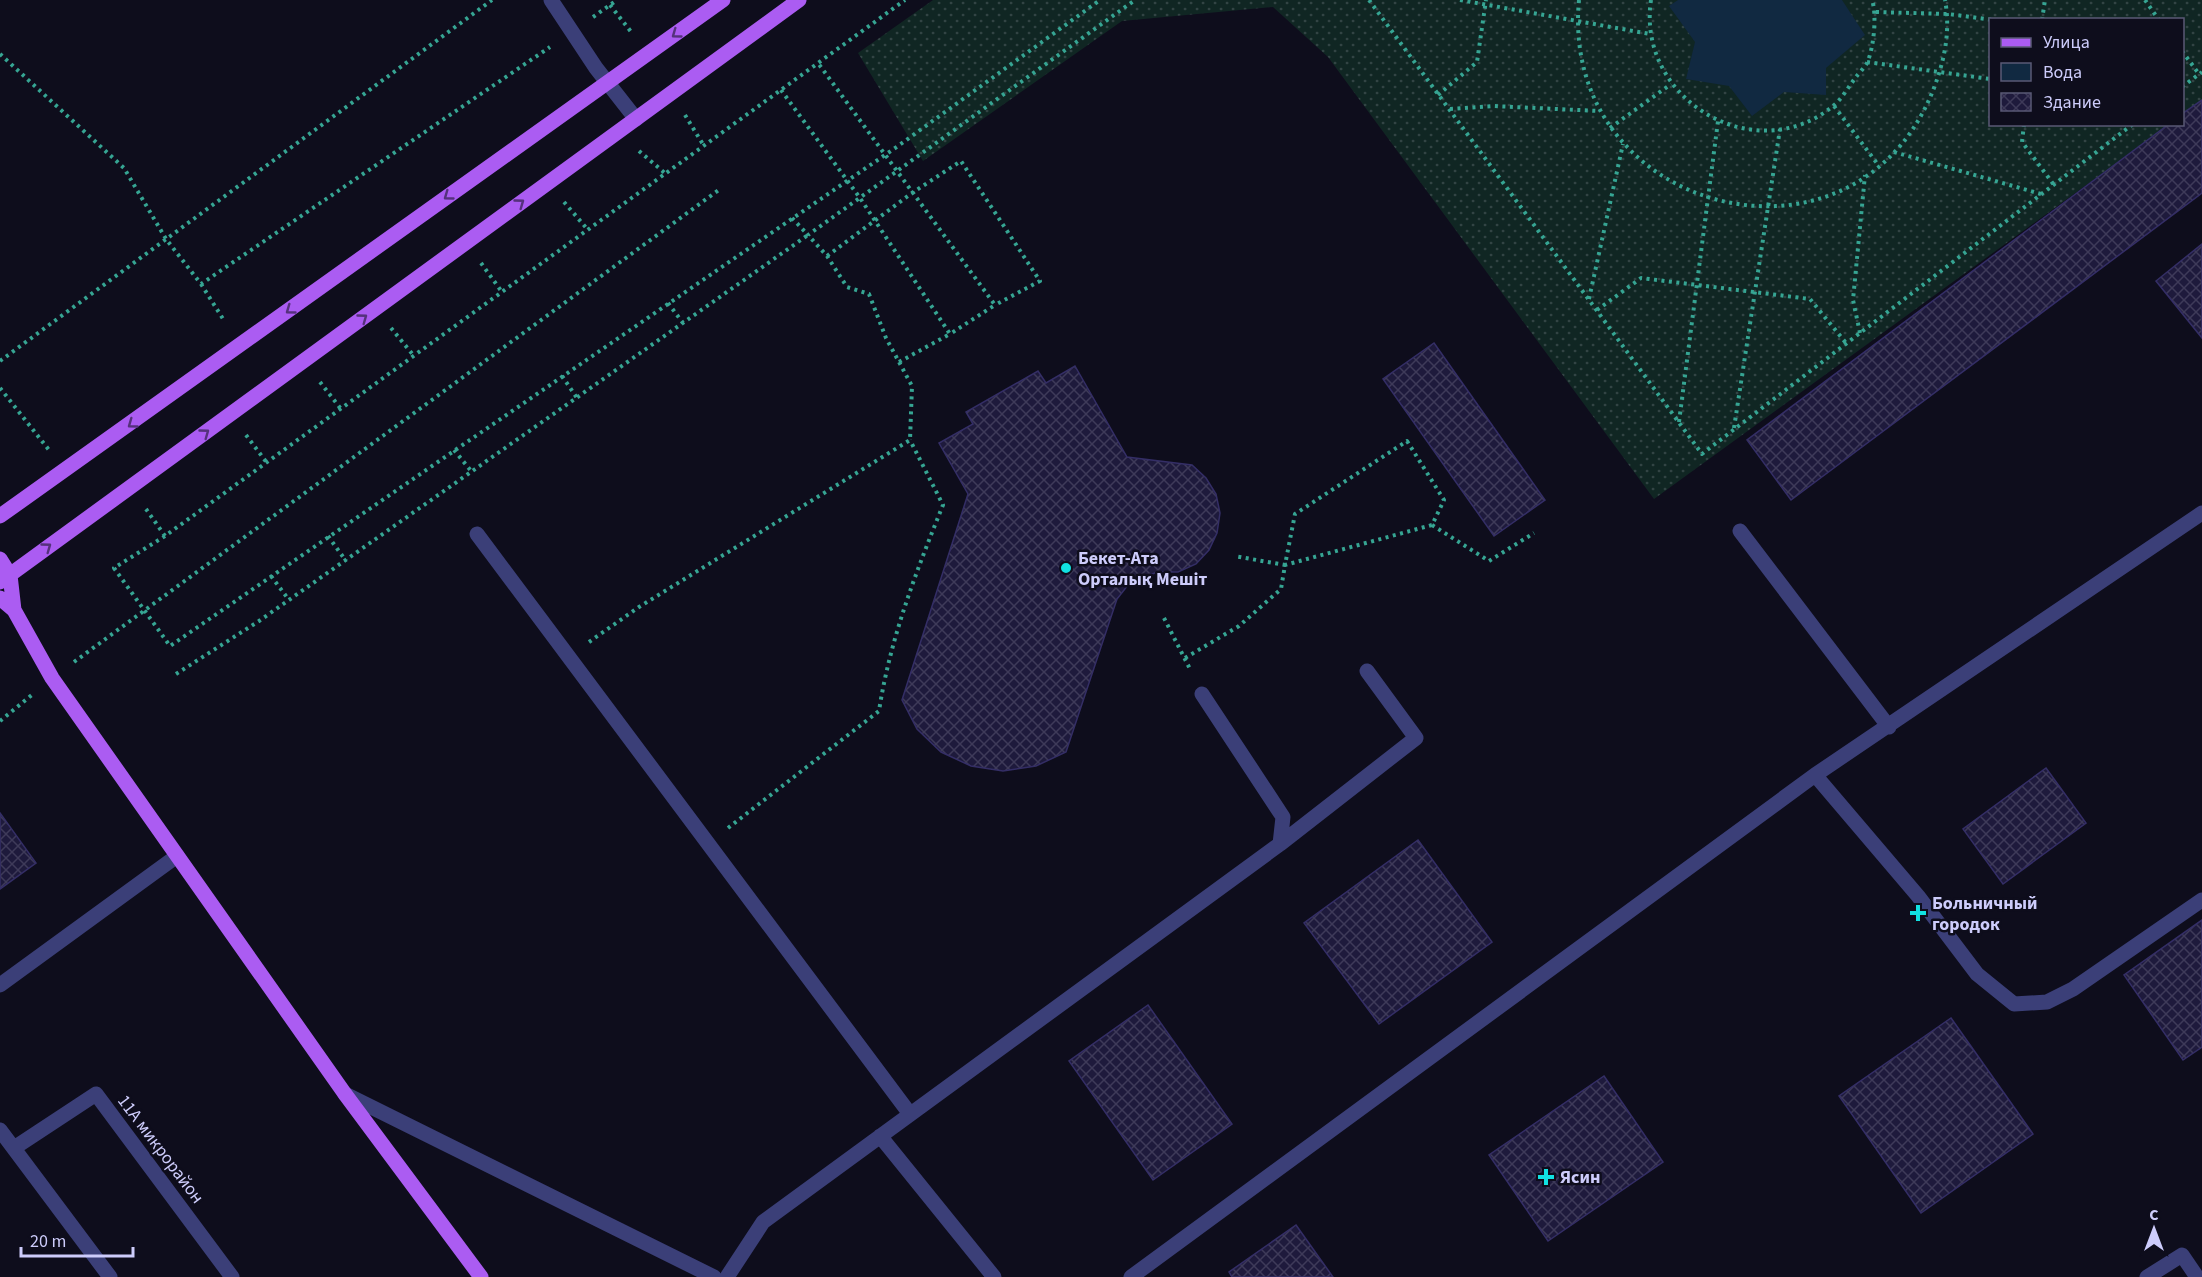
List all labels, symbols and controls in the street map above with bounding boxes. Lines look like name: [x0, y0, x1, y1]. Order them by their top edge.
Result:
legend: [1989, 18, 2184, 126]
one-way arrow: [671, 27, 682, 38]
text: Улица: [2043, 30, 2090, 55]
text: Вода: [2043, 60, 2082, 85]
text: Здание: [2043, 90, 2101, 115]
one-way arrow: [444, 189, 455, 200]
one-way arrow: [514, 199, 525, 210]
one-way arrow: [285, 303, 296, 314]
one-way arrow: [356, 314, 367, 325]
one-way arrow: [127, 416, 138, 427]
one-way arrow: [198, 429, 209, 440]
one-way arrow: [41, 543, 52, 554]
place label: Бекет-Ата Орталық Мешіт: [1078, 546, 1207, 592]
marker: Бекет-Ата Орталық Мешіт: [1059, 561, 1073, 575]
place label: Больничный городок: [1932, 891, 2038, 937]
marker: Больничный городок: [1909, 904, 1927, 922]
street label: 11А микрорайон: [111, 1090, 210, 1209]
place label: Ясин: [1560, 1165, 1600, 1190]
marker: Ясин: [1537, 1168, 1555, 1186]
north arrow: [2124, 1199, 2184, 1259]
text: С: [2149, 1204, 2159, 1226]
scale bar: [21, 1220, 134, 1258]
text: 20 m: [30, 1229, 66, 1254]

